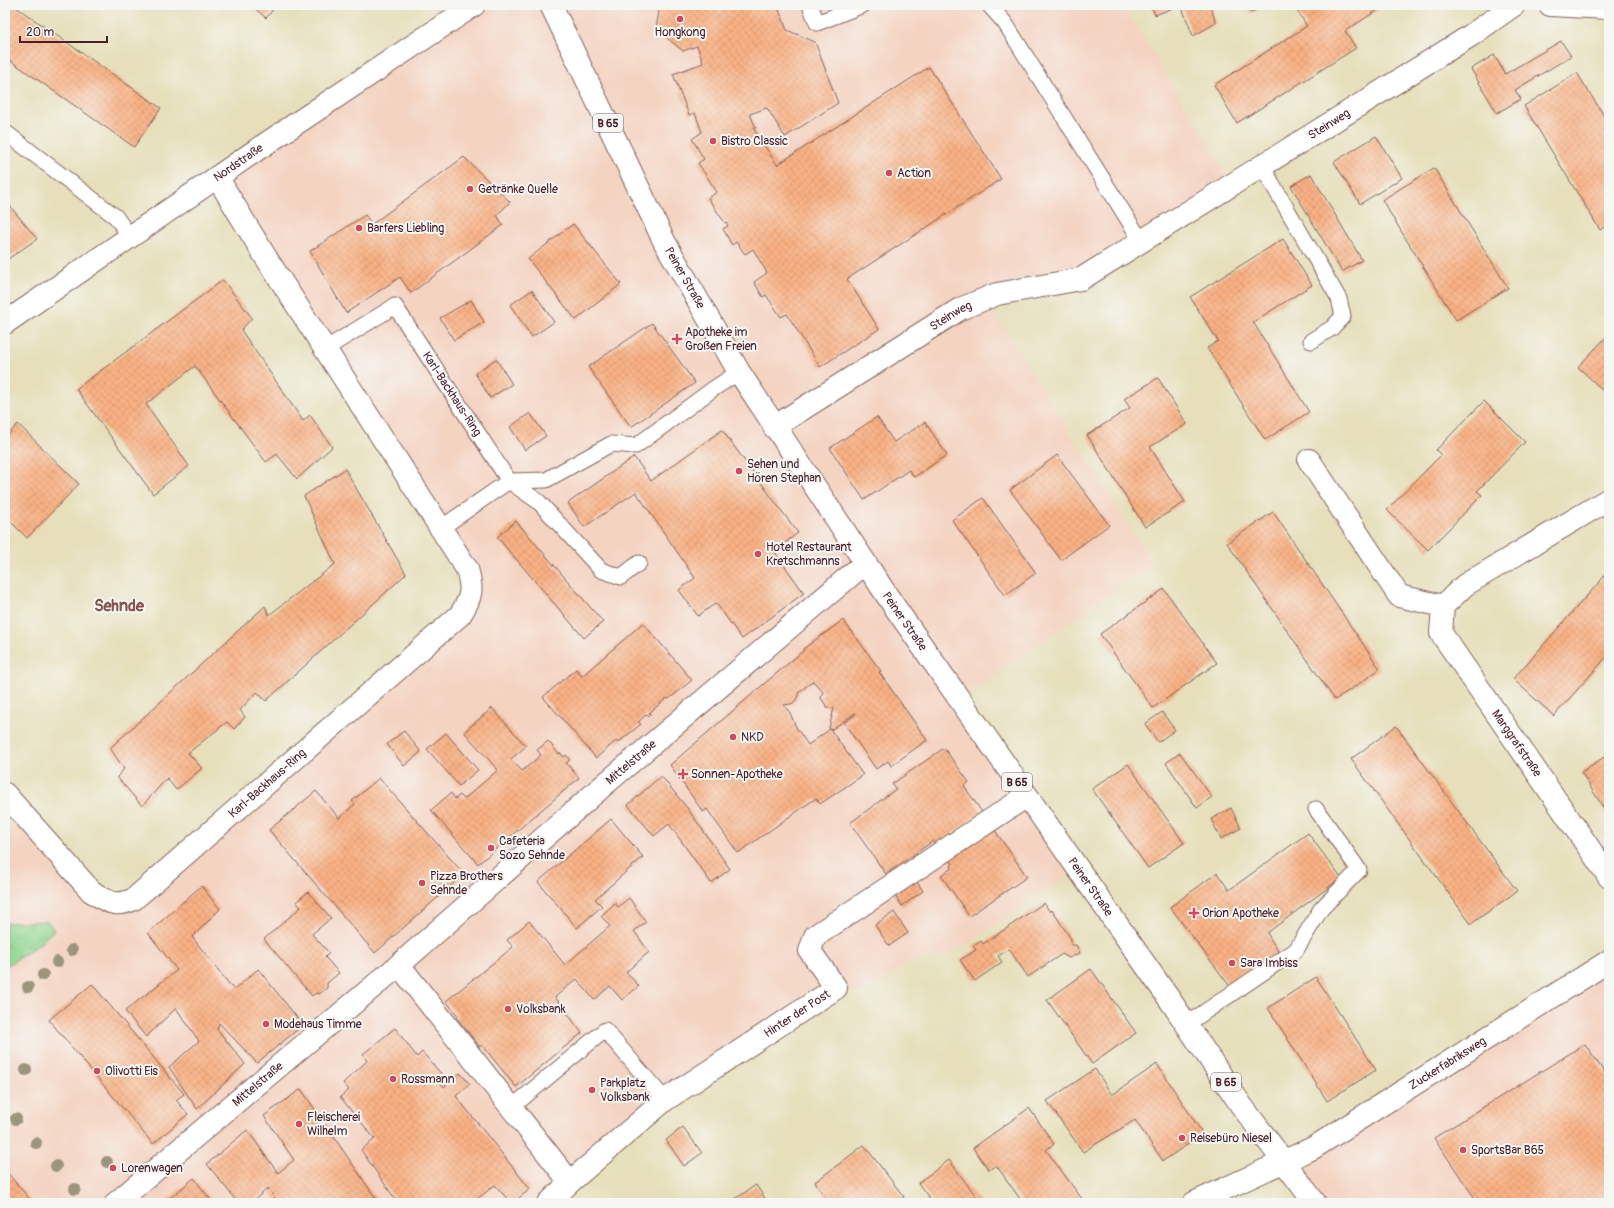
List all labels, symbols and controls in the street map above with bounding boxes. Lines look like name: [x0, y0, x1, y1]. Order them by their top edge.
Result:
marker: Hongkong: [675, 14, 685, 24]
scale bar: [20, 18, 107, 44]
text: 20 m: [26, 25, 55, 40]
place label: Hongkong: [655, 25, 705, 40]
street label: Steinweg: [1306, 106, 1353, 143]
road number: B 65: [593, 114, 623, 132]
place label: Bistro Classic: [721, 134, 788, 149]
marker: Bistro Classic: [708, 136, 718, 146]
street label: Nordstraße: [211, 141, 266, 185]
place label: Action: [897, 166, 931, 181]
marker: Action: [884, 168, 894, 178]
place label: Getränke Quelle: [478, 182, 558, 197]
marker: Getränke Quelle: [465, 184, 475, 194]
place label: Barfers Liebling: [367, 221, 444, 236]
marker: Barfers Liebling: [354, 223, 364, 233]
street label: Peiner Straße: [661, 245, 708, 311]
street label: Steinweg: [927, 298, 974, 334]
place label: Apotheke im Großen Freien: [685, 325, 757, 354]
marker: Apotheke im Großen Freien: [672, 334, 682, 344]
street label: Karl-Backhaus-Ring: [419, 349, 485, 439]
place label: Sehen und Hören Stephan: [747, 457, 822, 486]
marker: Sehen und Hören Stephan: [734, 466, 744, 476]
place label: Hotel Restaurant Kretschmanns: [766, 540, 852, 569]
marker: Hotel Restaurant Kretschmanns: [753, 549, 763, 559]
street label: Peiner Straße: [879, 589, 930, 654]
district label: Sehnde: [94, 596, 145, 616]
street label: Marggrafstraße: [1488, 707, 1545, 780]
place label: NKD: [741, 730, 764, 745]
marker: NKD: [728, 732, 738, 742]
street label: Mittelstraße: [603, 737, 660, 788]
street label: Karl-Backhaus-Ring: [226, 746, 309, 821]
place label: Sonnen-Apotheke: [691, 767, 783, 782]
marker: Sonnen-Apotheke: [678, 769, 688, 779]
road number: B 65: [1002, 773, 1032, 791]
place label: Cafeteria Sozo Sehnde: [499, 834, 565, 863]
marker: Cafeteria Sozo Sehnde: [486, 843, 496, 853]
street label: Peiner Straße: [1064, 855, 1116, 919]
place label: Pizza Brothers Sehnde: [430, 869, 503, 898]
marker: Pizza Brothers Sehnde: [417, 878, 427, 888]
place label: Orion Apotheke: [1202, 906, 1279, 921]
marker: Orion Apotheke: [1189, 908, 1199, 918]
place label: Sara Imbiss: [1240, 956, 1298, 971]
marker: Sara Imbiss: [1227, 958, 1237, 968]
street label: Hinter der Post: [761, 987, 833, 1041]
place label: Volksbank: [516, 1002, 566, 1017]
marker: Volksbank: [503, 1004, 513, 1014]
place label: Modehaus Timme: [274, 1017, 362, 1032]
marker: Modehaus Timme: [261, 1019, 271, 1029]
street label: Zuckerfabriksweg: [1406, 1034, 1489, 1093]
street label: Mittelstraße: [229, 1059, 286, 1110]
place label: Olivotti Eis: [105, 1064, 159, 1079]
marker: Olivotti Eis: [92, 1066, 102, 1076]
place label: Rossmann: [401, 1072, 455, 1087]
road number: B 65: [1211, 1073, 1241, 1091]
marker: Rossmann: [388, 1074, 398, 1084]
place label: Parkplatz Volksbank: [600, 1076, 650, 1105]
marker: Parkplatz Volksbank: [587, 1085, 597, 1095]
place label: Fleischerei Wilhelm: [307, 1110, 360, 1139]
marker: Fleischerei Wilhelm: [294, 1119, 304, 1129]
place label: Reisebüro Niesel: [1190, 1131, 1272, 1146]
marker: Reisebüro Niesel: [1177, 1133, 1187, 1143]
place label: SportsBar B65: [1471, 1143, 1544, 1158]
marker: SportsBar B65: [1458, 1145, 1468, 1155]
place label: Lorenwagen: [121, 1161, 183, 1176]
marker: Lorenwagen: [108, 1163, 118, 1173]

